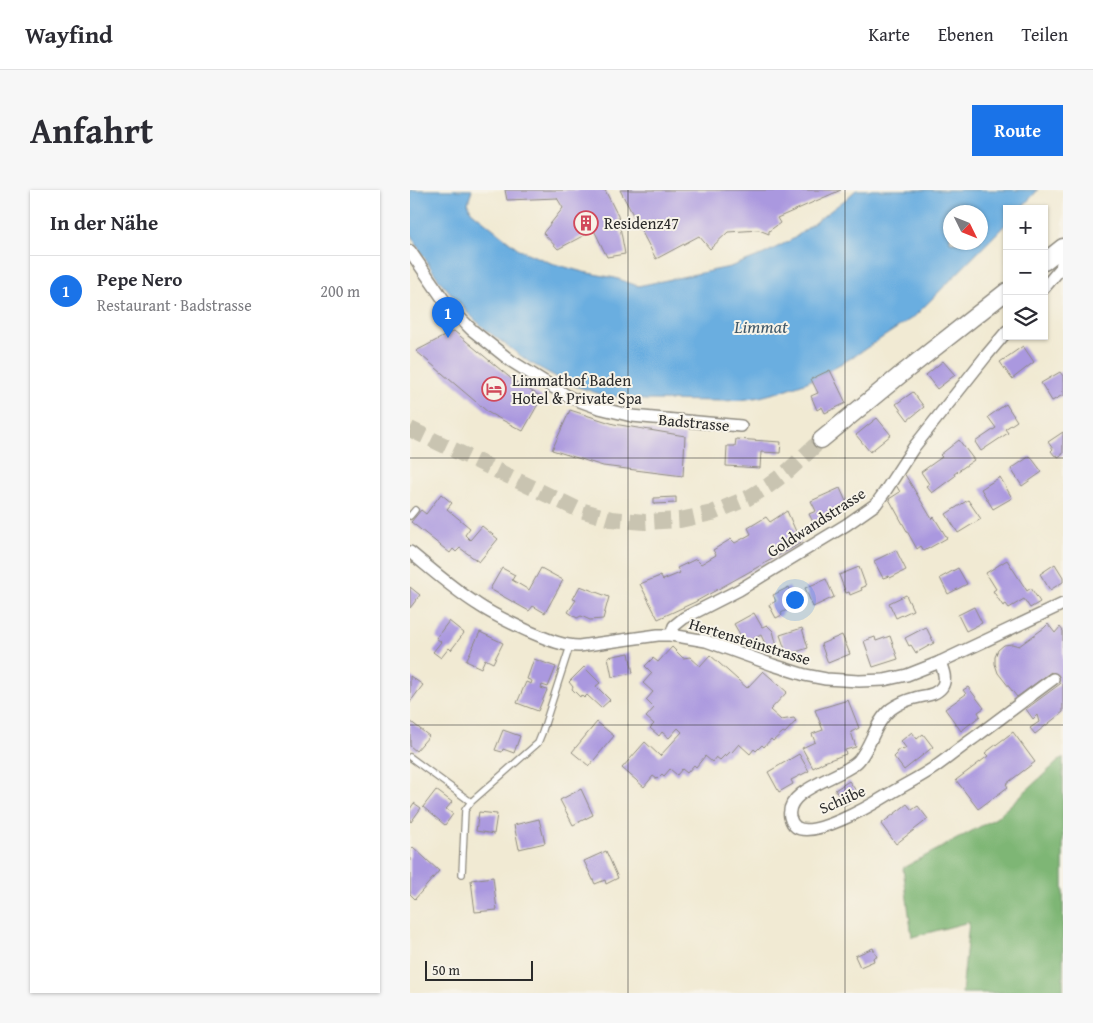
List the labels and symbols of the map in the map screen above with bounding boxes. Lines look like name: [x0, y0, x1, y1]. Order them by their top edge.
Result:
north arrow: [943, 205, 988, 250]
building icon: Residenz47: [573, 210, 599, 236]
place label: Residenz47: [604, 211, 679, 235]
pin: 1: [432, 297, 464, 338]
water label: Limmat: [733, 313, 788, 340]
place label: Limmathof Baden Hotel & Private Spa: [512, 368, 642, 410]
hotel icon: Limmathof Baden Hotel & Private Spa: [481, 376, 507, 402]
street label: Badstrasse: [657, 407, 731, 437]
street label: Goldwandstrasse: [762, 481, 870, 563]
your location: [782, 587, 808, 613]
street label: Hertensteinstrasse: [686, 611, 814, 671]
street label: Schiibe: [815, 778, 869, 820]
scale bar: [425, 958, 532, 981]

